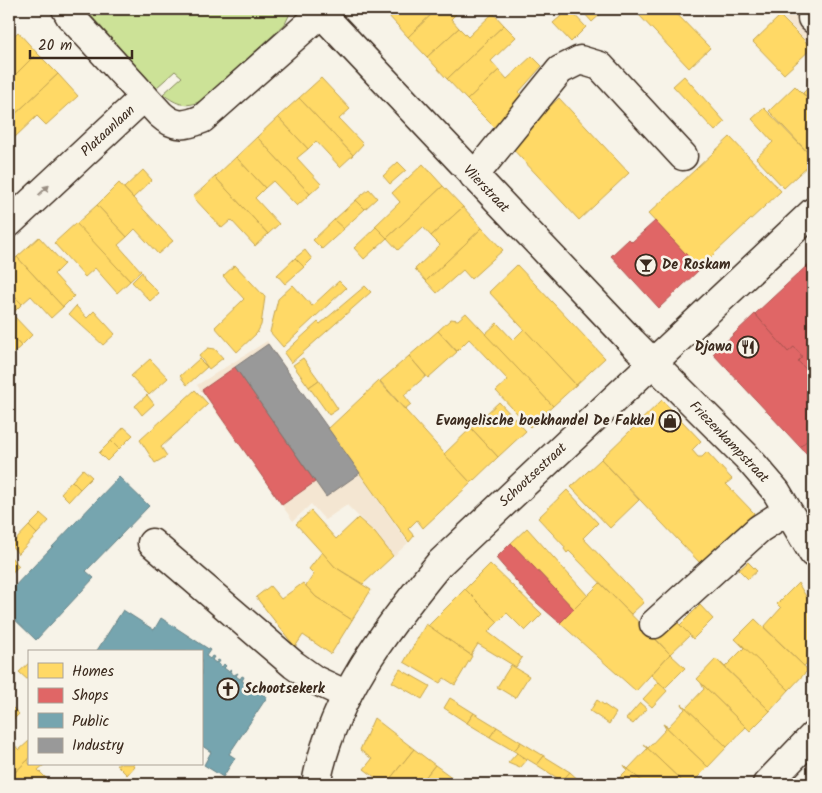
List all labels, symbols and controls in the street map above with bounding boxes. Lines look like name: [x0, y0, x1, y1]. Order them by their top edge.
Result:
scale bar: [30, 28, 132, 60]
text: 20 m: [38, 34, 72, 58]
street label: Plataanlaan: [76, 100, 140, 162]
street label: Vlierstraat: [457, 160, 515, 219]
one-way arrow: [38, 184, 50, 196]
bar icon: De Roskam: [634, 253, 658, 277]
place label: De Roskam: [662, 254, 731, 276]
restaurant icon: Djawa: [736, 335, 760, 359]
place label: Djawa: [695, 336, 732, 358]
street label: Friezenkampstraat: [684, 396, 774, 489]
shop icon: Evangelische boekhandel De Fakkel: [658, 409, 682, 433]
place label: Evangelische boekhandel De Fakkel: [436, 410, 654, 432]
street label: Schootsestraat: [494, 437, 572, 512]
legend: [28, 650, 202, 766]
text: Homes: [72, 660, 115, 684]
church icon: Schootsekerk: [216, 677, 240, 701]
place label: Schootsekerk: [244, 678, 326, 700]
text: Shops: [72, 684, 109, 708]
text: Public: [72, 710, 109, 734]
text: Industry: [72, 734, 125, 758]

